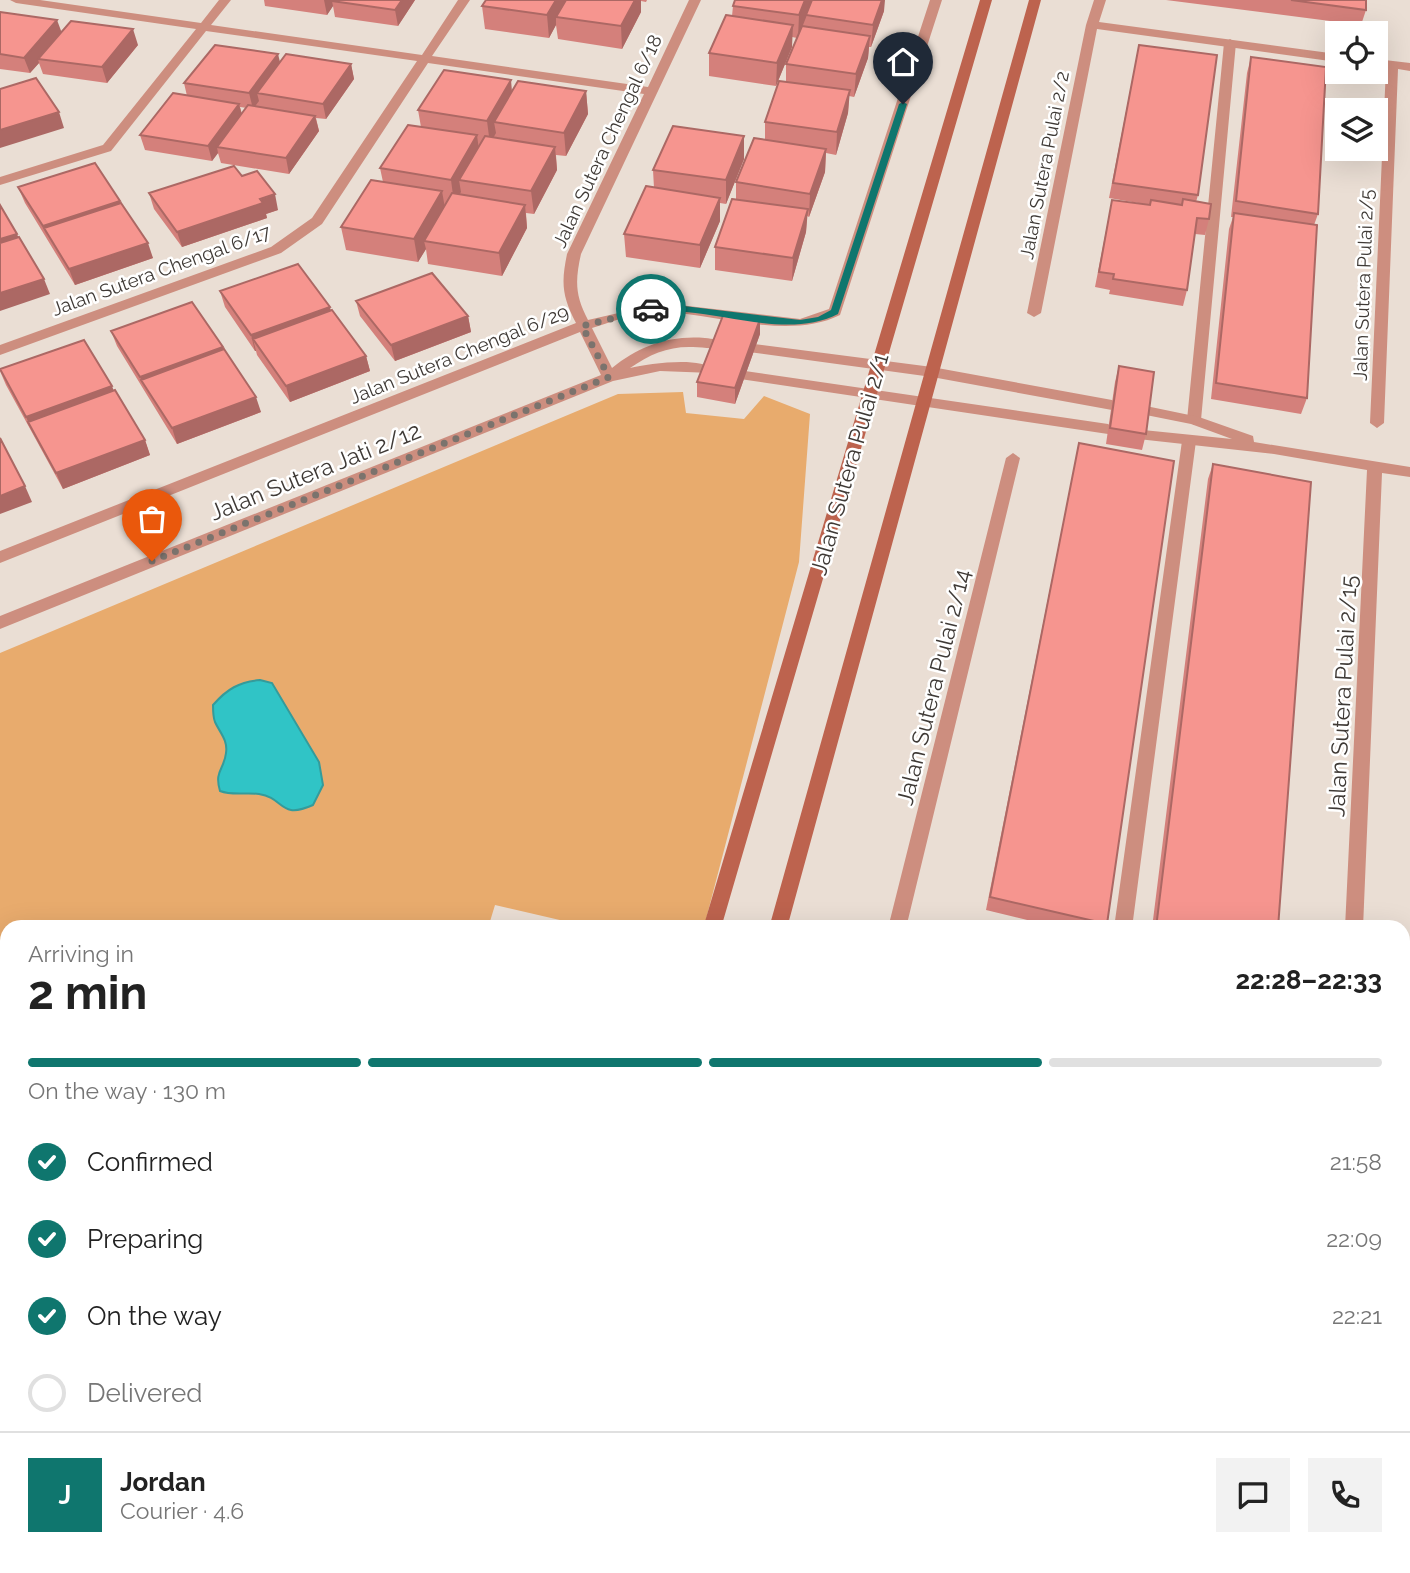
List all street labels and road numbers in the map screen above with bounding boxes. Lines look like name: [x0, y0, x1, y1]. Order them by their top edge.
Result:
street label: Jalan Sutera Chengal 6/18: [548, 31, 666, 251]
street label: Jalan Sutera Pulai 2/2: [1015, 69, 1073, 261]
street label: Jalan Sutera Pulai 2/5: [1349, 189, 1377, 381]
street label: Jalan Sutera Chengal 6/17: [49, 220, 273, 320]
street label: Jalan Sutera Chengal 6/29: [346, 300, 572, 408]
street label: Jalan Sutera Pulai 2/1: [804, 350, 894, 578]
street label: Jalan Sutera Jati 2/12: [206, 416, 424, 526]
street label: Jalan Sutera Pulai 2/14: [891, 566, 975, 808]
street label: Jalan Sutera Pulai 2/15: [1322, 574, 1362, 818]

